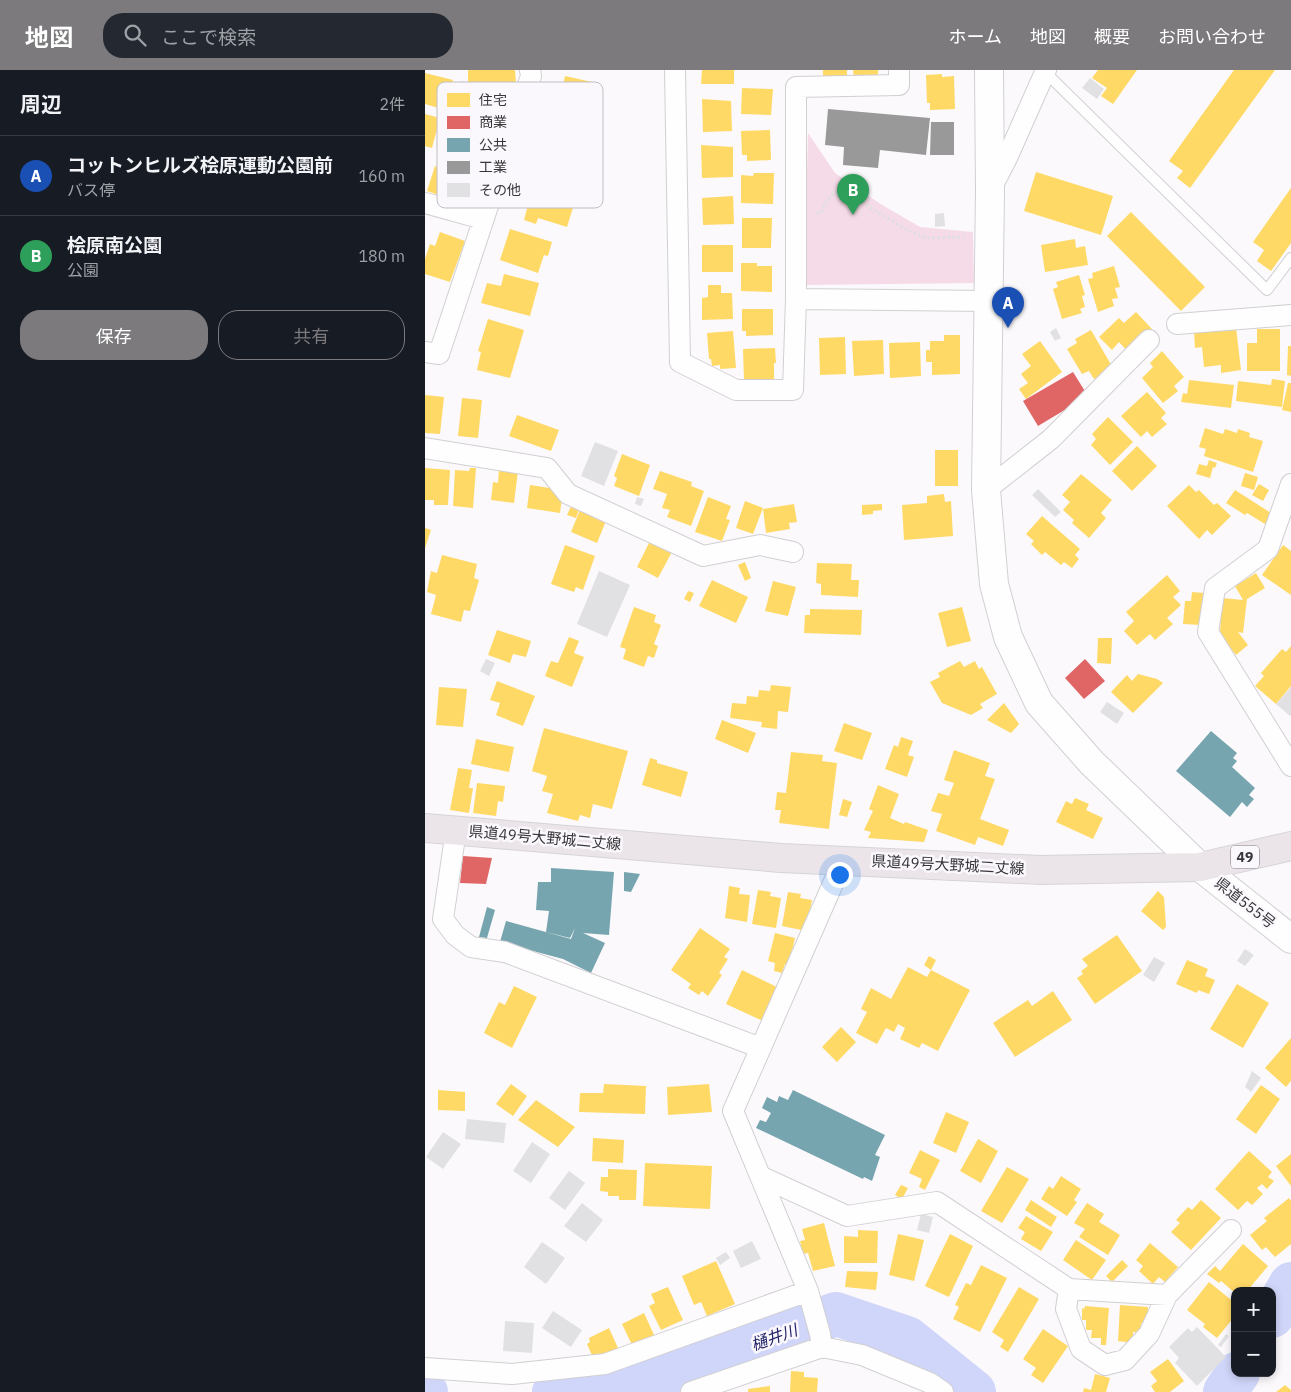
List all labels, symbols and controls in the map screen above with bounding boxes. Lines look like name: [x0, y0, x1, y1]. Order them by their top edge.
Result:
search box: [103, 13, 453, 58]
text: 地図: [25, 21, 73, 53]
icon: search: [121, 21, 149, 49]
text: ここで検索: [161, 25, 256, 49]
text: ホーム: [949, 25, 1002, 48]
text: 地図: [1030, 25, 1066, 48]
text: 概要: [1094, 25, 1130, 48]
text: お問い合わせ: [1158, 25, 1266, 48]
legend: [437, 82, 603, 208]
text: 周辺: [20, 90, 62, 118]
text: 住宅: [479, 91, 507, 109]
text: 2件: [379, 94, 405, 114]
text: 商業: [479, 113, 507, 131]
text: 公共: [479, 136, 507, 154]
text: コットンヒルズ桧原運動公園前: [67, 153, 333, 177]
text: 工業: [479, 158, 507, 176]
text: A: [31, 166, 41, 186]
text: 160 m: [358, 166, 405, 186]
pin: B: [837, 174, 869, 215]
text: バス停: [67, 180, 115, 200]
text: その他: [479, 181, 521, 199]
text: 桧原南公園: [67, 233, 162, 257]
text: B: [31, 246, 41, 266]
text: 180 m: [358, 246, 405, 266]
text: 公園: [67, 260, 99, 280]
pin: A: [992, 287, 1024, 328]
button: 保存: [20, 310, 208, 360]
button: 共有: [218, 310, 405, 360]
street label: 県道49号大野城二丈線: [468, 821, 622, 854]
road number: 49: [1231, 846, 1259, 869]
street label: 県道49号大野城二丈線: [871, 851, 1025, 878]
your location: [827, 862, 853, 888]
street label: 県道555号: [1211, 873, 1280, 932]
map controls: [1231, 1287, 1276, 1377]
button: +: [1231, 1287, 1276, 1332]
water label: 樋井川: [748, 1319, 802, 1355]
button: −: [1231, 1332, 1276, 1377]

